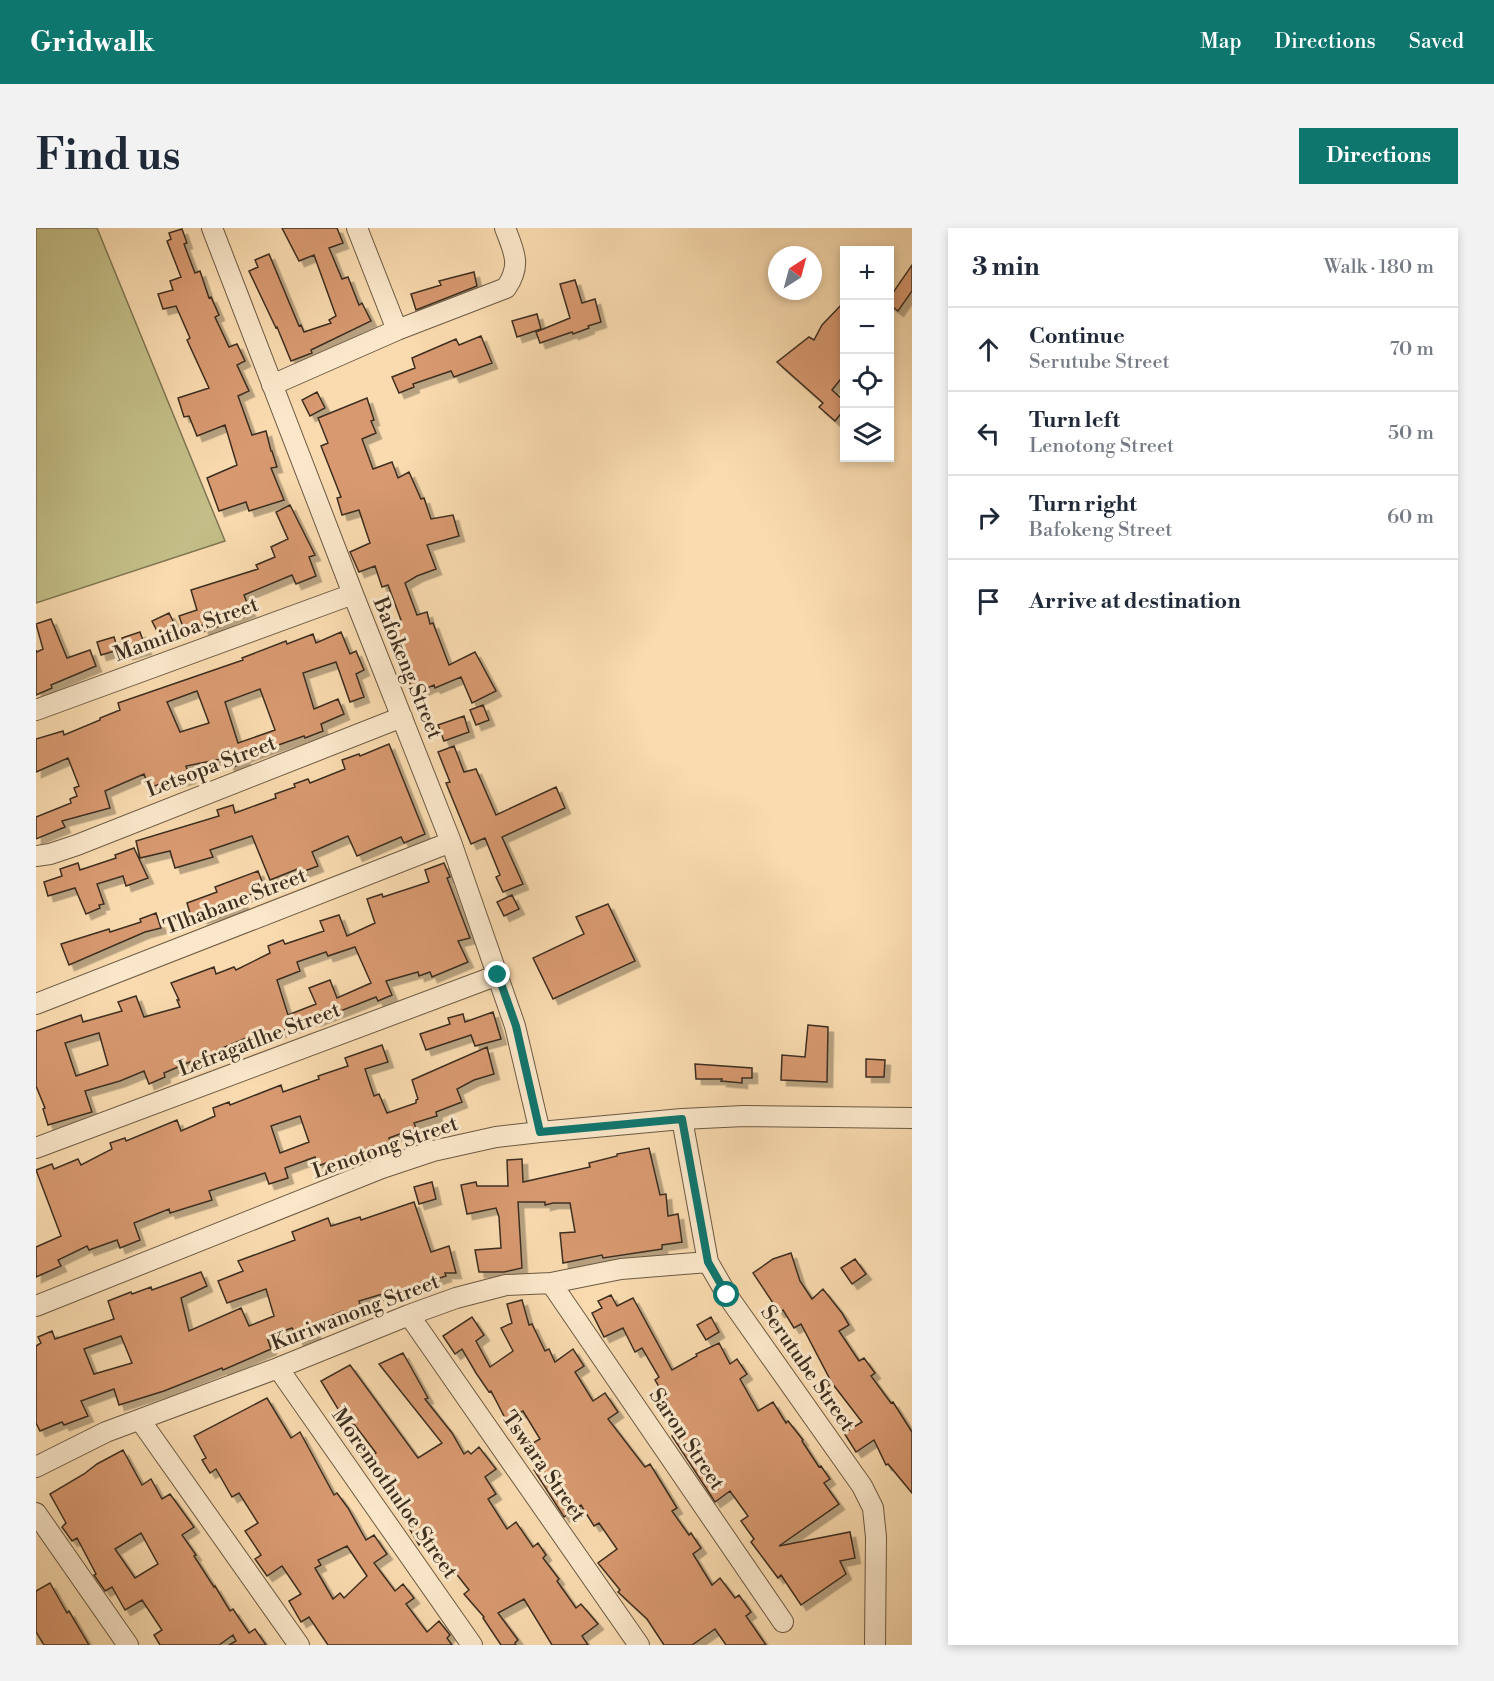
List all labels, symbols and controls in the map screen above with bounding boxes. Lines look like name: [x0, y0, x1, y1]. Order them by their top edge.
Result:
text: Gridwalk: [30, 25, 154, 60]
text: Map: [1200, 29, 1242, 55]
text: Directions: [1275, 29, 1376, 55]
text: Saved: [1409, 29, 1464, 55]
button: Directions: [1299, 128, 1458, 184]
text: Find us: [36, 130, 180, 183]
north arrow: [768, 246, 822, 300]
map controls: [840, 246, 894, 462]
button: +: [840, 246, 894, 300]
text: 3 min: [972, 251, 1040, 283]
text: Walk · 180 m: [1324, 255, 1434, 280]
button: −: [840, 300, 894, 354]
text: Continue: [1029, 323, 1125, 350]
icon: ahead: [972, 333, 1005, 366]
text: 70 m: [1390, 337, 1434, 362]
text: Serutube Street: [1029, 350, 1170, 375]
button: locate: [840, 354, 894, 408]
text: Turn left: [1029, 407, 1120, 434]
button: layers: [840, 408, 894, 462]
icon: left: [972, 417, 1005, 450]
text: 50 m: [1388, 421, 1434, 446]
text: Lenotong Street: [1029, 434, 1174, 459]
text: Turn right: [1029, 491, 1137, 518]
icon: right: [972, 501, 1005, 534]
text: 60 m: [1387, 505, 1434, 530]
text: Bafokeng Street: [1029, 518, 1172, 543]
icon: arrive: [972, 585, 1005, 618]
text: Arrive at destination: [1029, 588, 1241, 615]
street label: Mamitloa Street: [110, 592, 263, 668]
street label: Bafokeng Street: [366, 593, 448, 744]
street label: Letsopa Street: [143, 730, 281, 804]
street label: Tlhabane Street: [160, 863, 311, 941]
route end: [484, 961, 510, 987]
street label: Lefragatlhe Street: [175, 997, 345, 1083]
street label: Lenotong Street: [309, 1111, 462, 1185]
street label: Kuriwanong Street: [267, 1269, 444, 1357]
route start: [713, 1281, 739, 1307]
street label: Serutube Street: [754, 1301, 860, 1437]
street label: Saron Street: [643, 1384, 730, 1496]
street label: Moremothuloe Street: [326, 1403, 463, 1584]
street label: Tswara Street: [495, 1406, 591, 1527]

